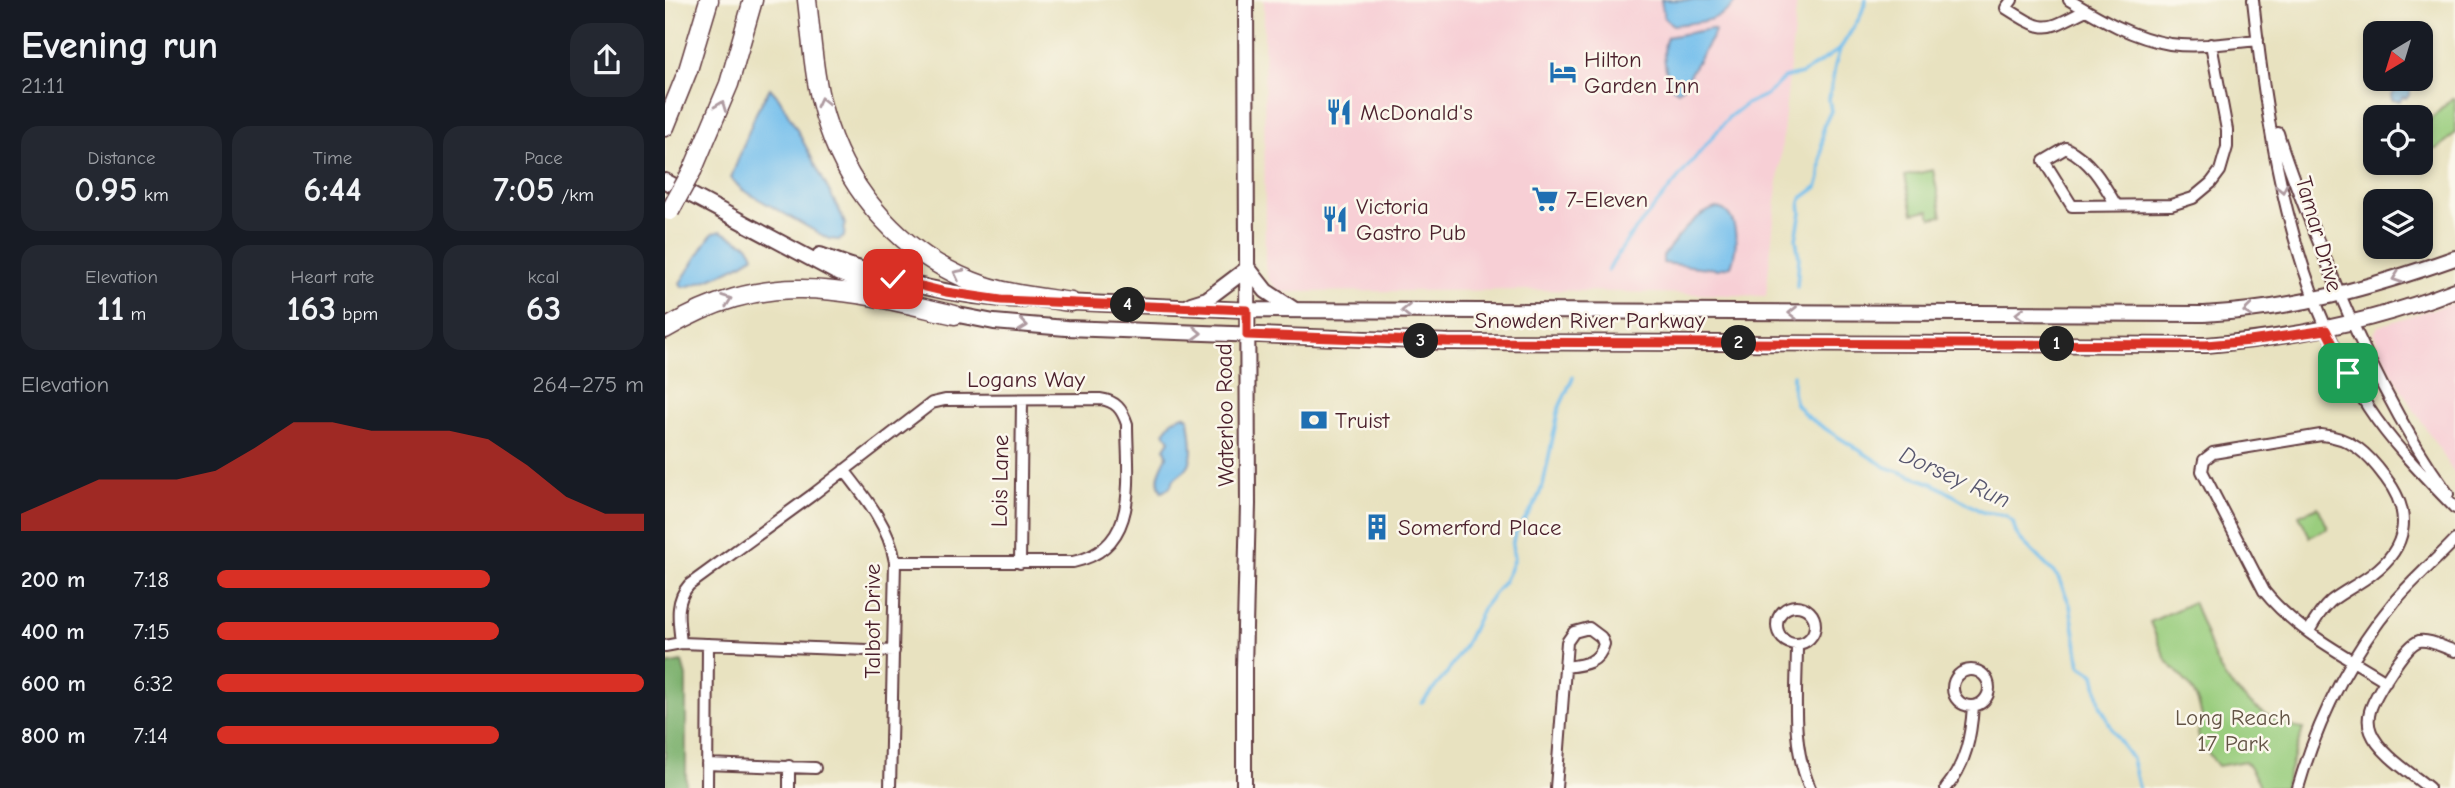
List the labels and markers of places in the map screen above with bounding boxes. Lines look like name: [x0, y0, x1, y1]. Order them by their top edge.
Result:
place label: Hilton Garden Inn: [1584, 46, 1699, 99]
hotel icon: Hilton Garden Inn: [1548, 57, 1578, 87]
restaurant icon: McDonald's: [1324, 97, 1354, 127]
place label: McDonald's: [1360, 99, 1473, 126]
supermarket icon: 7-Eleven: [1530, 184, 1560, 214]
place label: 7-Eleven: [1566, 186, 1648, 213]
place label: Victoria Gastro Pub: [1356, 193, 1466, 246]
restaurant icon: Victoria Gastro Pub: [1320, 204, 1350, 234]
pin: [863, 249, 923, 309]
pin: 4: [1111, 288, 1145, 322]
pin: 3: [1403, 324, 1439, 358]
pin: 2: [1721, 326, 1757, 360]
pin: 1: [2039, 326, 2075, 362]
pin: [2318, 343, 2378, 403]
bank icon: Truist: [1299, 405, 1329, 435]
place label: Truist: [1335, 407, 1391, 434]
building icon: Somerford Place: [1362, 512, 1392, 542]
place label: Somerford Place: [1398, 514, 1561, 541]

